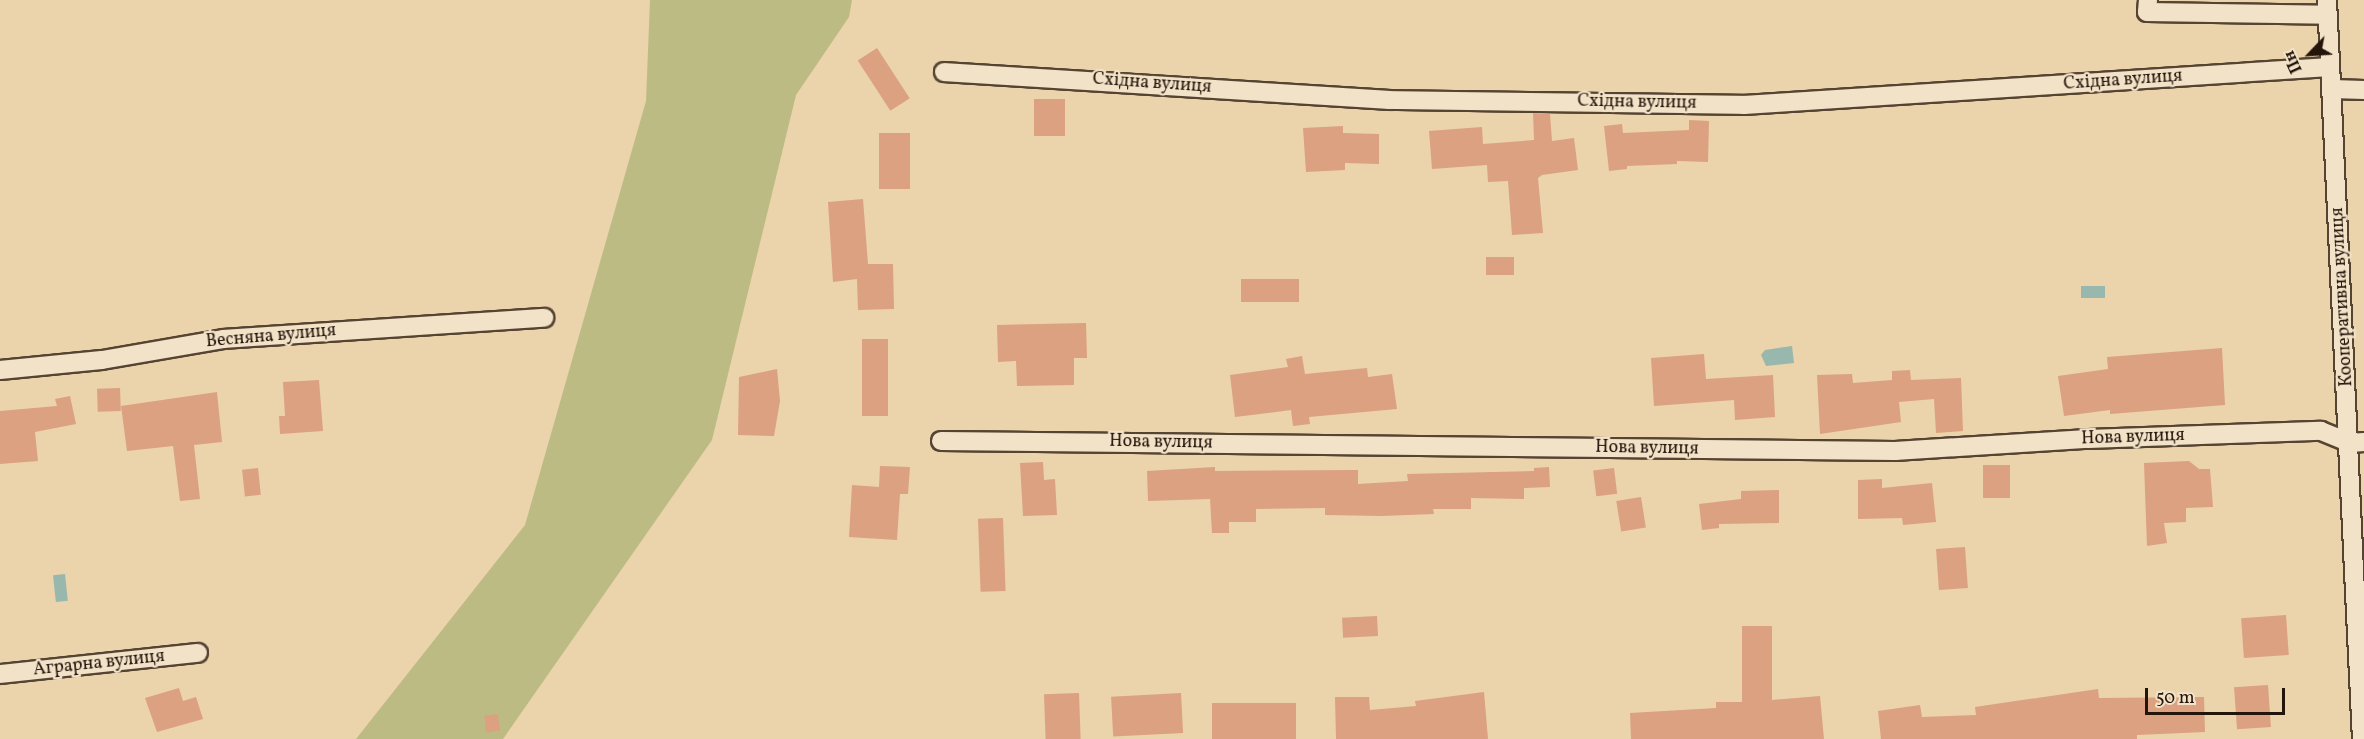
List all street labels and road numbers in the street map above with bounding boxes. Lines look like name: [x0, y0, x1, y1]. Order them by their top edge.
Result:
street label: Східна вулиця: [2063, 66, 2183, 96]
street label: Східна вулиця: [1092, 69, 1212, 99]
street label: Східна вулиця: [1577, 91, 1697, 115]
street label: Кооперативна вулиця: [2328, 207, 2358, 387]
street label: Весняна вулиця: [205, 321, 337, 353]
street label: Нова вулиця: [2081, 425, 2185, 451]
street label: Нова вулиця: [1109, 431, 1213, 455]
street label: Нова вулиця: [1595, 437, 1699, 461]
street label: Аграрна вулиця: [32, 646, 166, 682]

